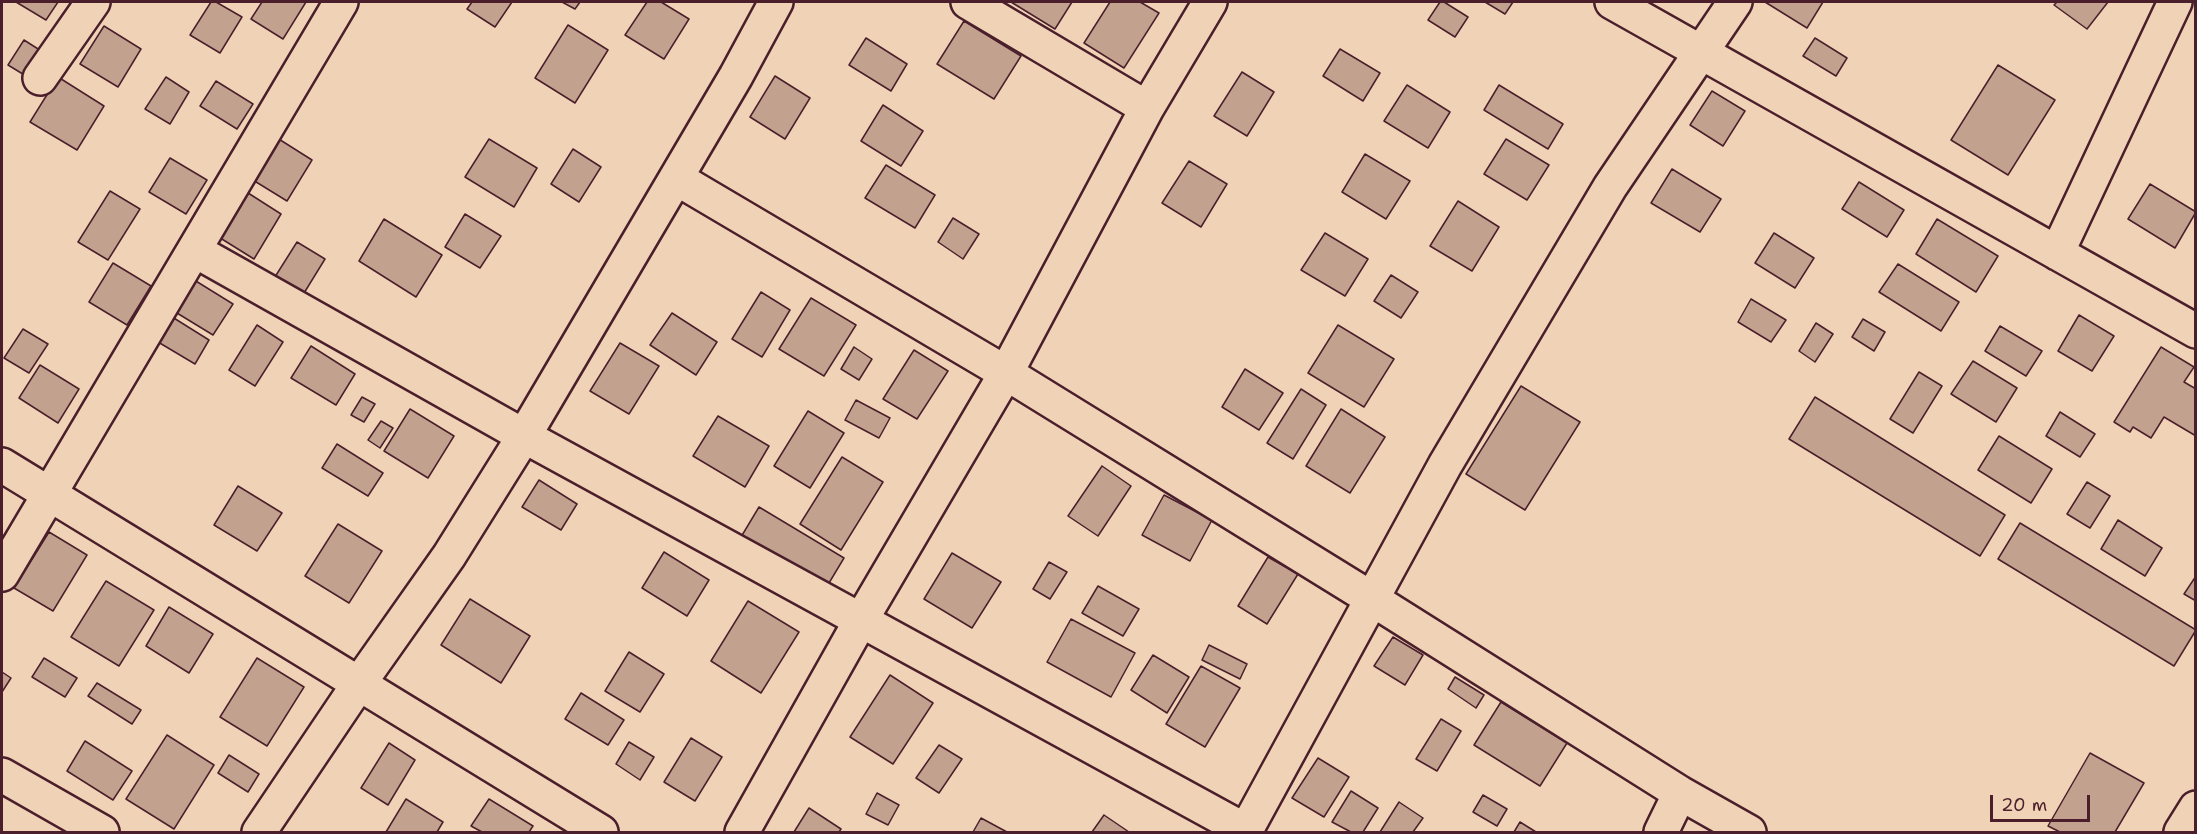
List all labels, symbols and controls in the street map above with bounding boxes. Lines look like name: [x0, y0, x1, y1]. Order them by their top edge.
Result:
scale bar: [1993, 783, 2094, 821]
text: 20 m: [2001, 793, 2047, 817]

